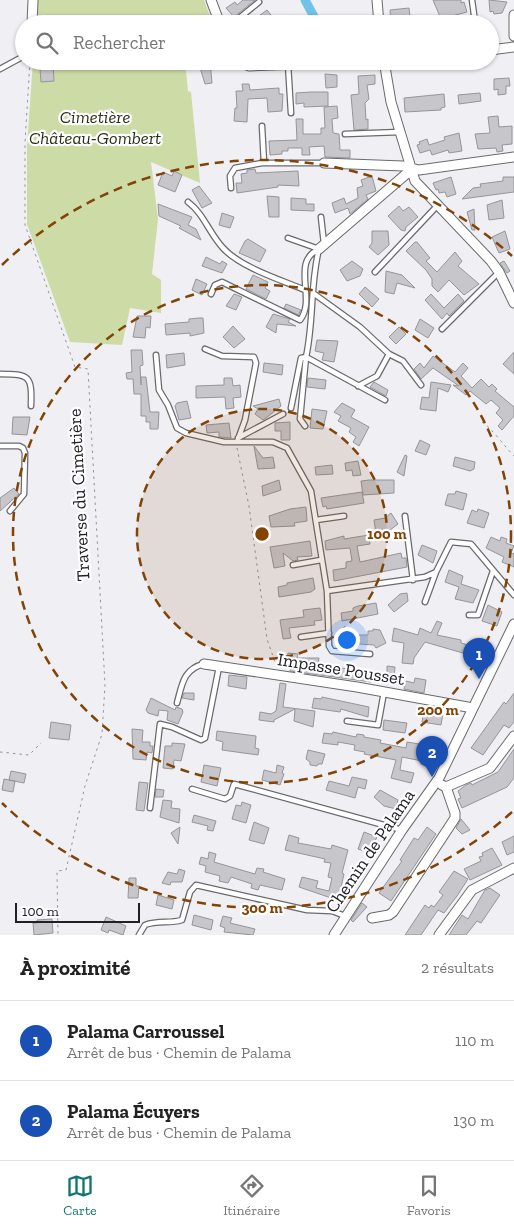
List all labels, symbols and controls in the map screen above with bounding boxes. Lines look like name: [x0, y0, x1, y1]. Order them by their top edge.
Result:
search box: [15, 15, 499, 70]
icon: search: [33, 29, 61, 57]
text: Rechercher: [73, 31, 166, 54]
park label: Cimetière Château-Gombert: [29, 106, 161, 149]
street label: Traverse du Cimetière: [63, 408, 95, 582]
centre of rings: [253, 525, 271, 543]
text: 100 m: [367, 525, 407, 543]
your location: [334, 627, 360, 653]
pin: 1: [463, 638, 495, 679]
street label: Impasse Pousset: [276, 648, 406, 690]
text: 200 m: [417, 701, 459, 719]
pin: 2: [416, 736, 448, 777]
street label: Chemin de Palama: [321, 785, 420, 917]
text: 300 m: [241, 899, 283, 917]
scale bar: [15, 900, 140, 923]
text: 100 m: [22, 903, 59, 920]
text: À proximité: [20, 955, 130, 980]
text: 2 résultats: [421, 958, 494, 977]
text: Palama Carroussel: [67, 1020, 224, 1043]
text: 1: [33, 1031, 39, 1050]
text: 110 m: [455, 1031, 494, 1050]
text: Arrêt de bus · Chemin de Palama: [67, 1043, 291, 1062]
text: Palama Écuyers: [67, 1100, 200, 1123]
text: 2: [32, 1111, 40, 1130]
text: 130 m: [453, 1111, 494, 1130]
text: Arrêt de bus · Chemin de Palama: [67, 1123, 291, 1142]
tab: Carte: [63, 1172, 97, 1219]
tab: Itinéraire: [223, 1172, 280, 1219]
tab: Favoris: [407, 1172, 451, 1219]

